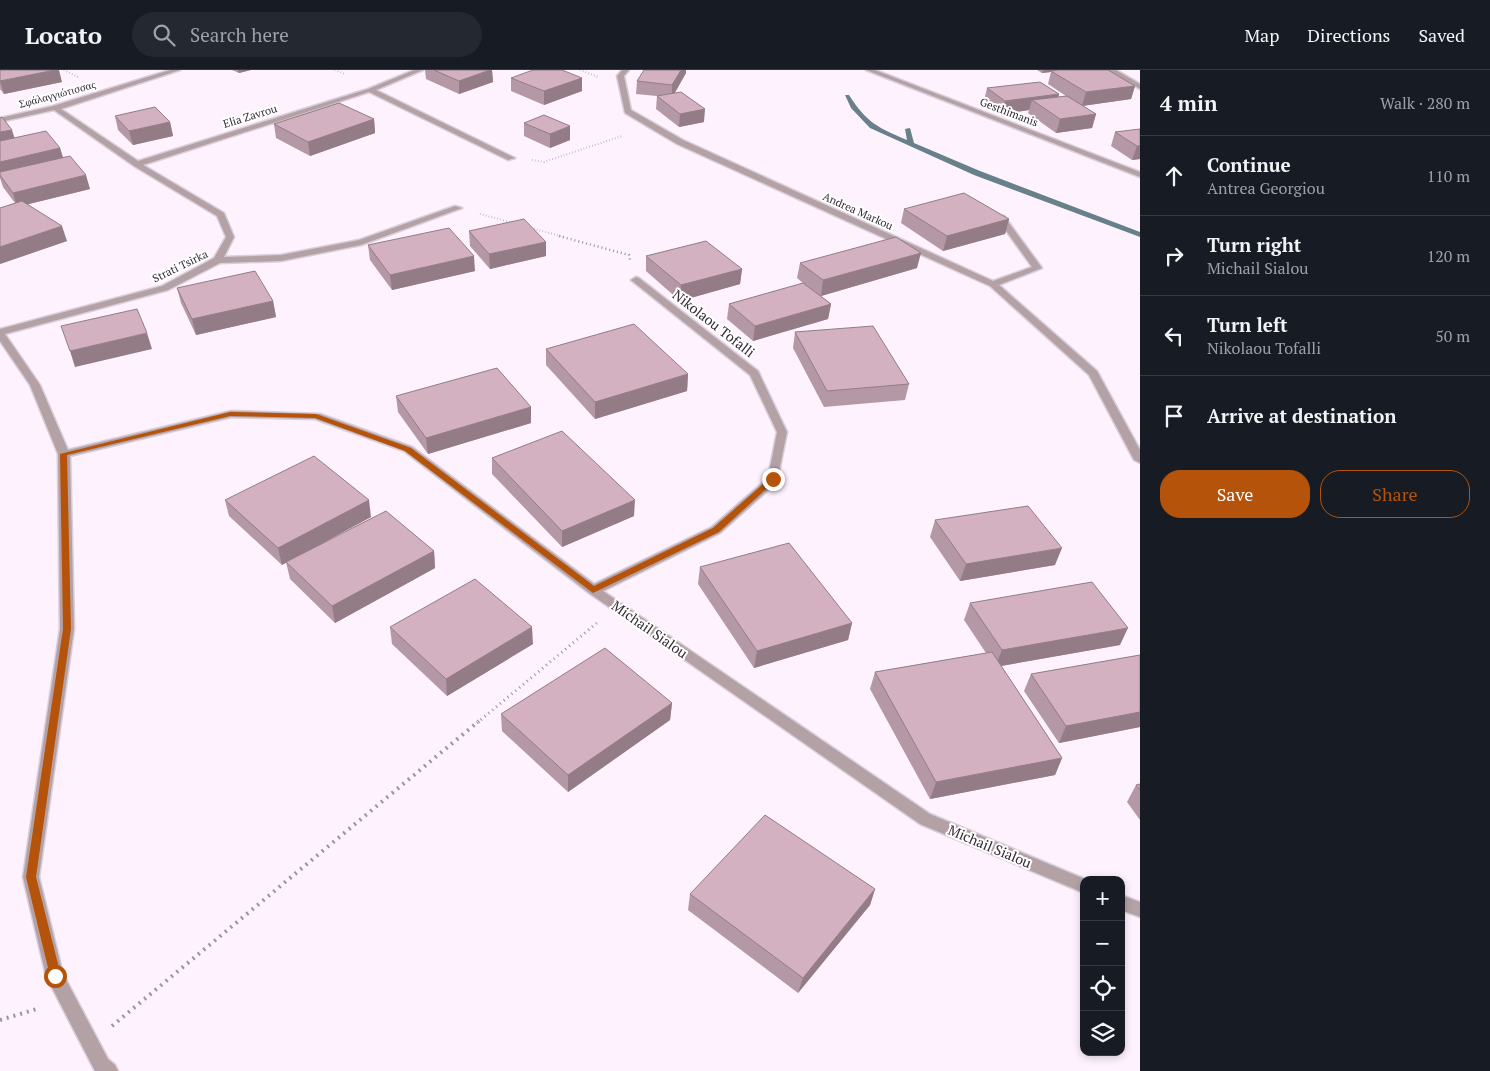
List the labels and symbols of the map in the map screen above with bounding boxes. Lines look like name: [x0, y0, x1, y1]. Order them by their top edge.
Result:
street label: Σφάλαγγιώτισσας: [17, 77, 98, 111]
street label: Gesthimanis: [978, 94, 1040, 130]
street label: Elia Zavrou: [221, 101, 279, 131]
street label: Andrea Markou: [821, 189, 896, 233]
street label: Strati Tsirka: [150, 246, 210, 285]
street label: Nikolaou Tofalli: [669, 285, 759, 361]
route end: [762, 468, 785, 491]
street label: Michail Sialou: [608, 596, 692, 662]
street label: Michail Sialou: [945, 820, 1035, 872]
route start: [44, 965, 67, 988]

